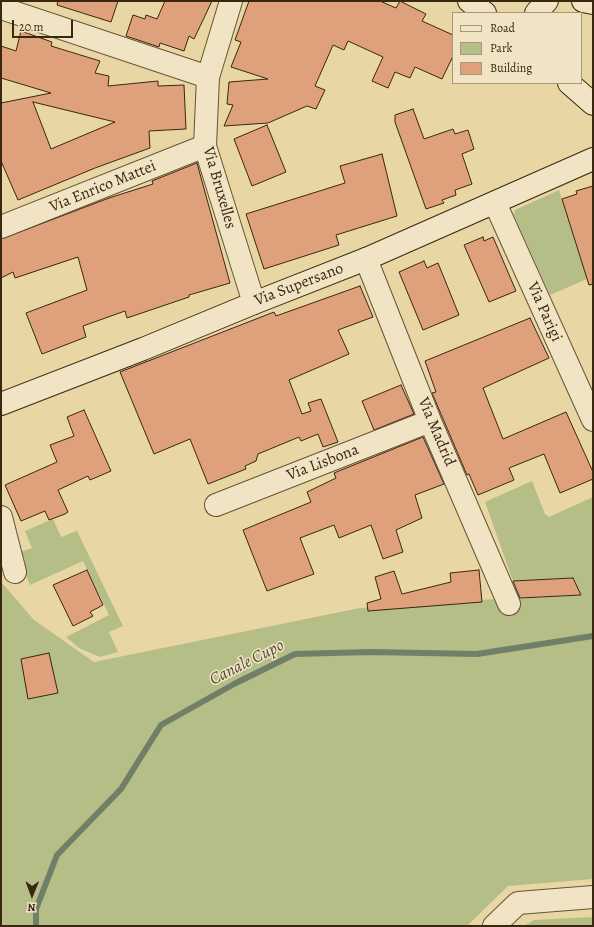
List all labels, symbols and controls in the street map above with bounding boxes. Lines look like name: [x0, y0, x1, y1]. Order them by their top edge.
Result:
scale bar: [14, 12, 75, 38]
legend: [452, 12, 582, 84]
text: 20 m: [19, 19, 43, 35]
text: Road: [490, 20, 515, 36]
text: Park: [490, 40, 513, 56]
text: Building: [490, 60, 532, 76]
street label: Via Bruxelles: [198, 145, 240, 231]
street label: Via Enrico Mattei: [47, 157, 159, 217]
street label: Via Supersano: [252, 259, 346, 311]
street label: Via Parigi: [522, 279, 566, 345]
street label: Via Madrid: [413, 395, 459, 469]
street label: Via Lisbona: [284, 440, 362, 486]
water label: Canale Cupo: [206, 636, 288, 690]
north arrow: [12, 875, 52, 915]
text: N: [28, 900, 36, 915]

